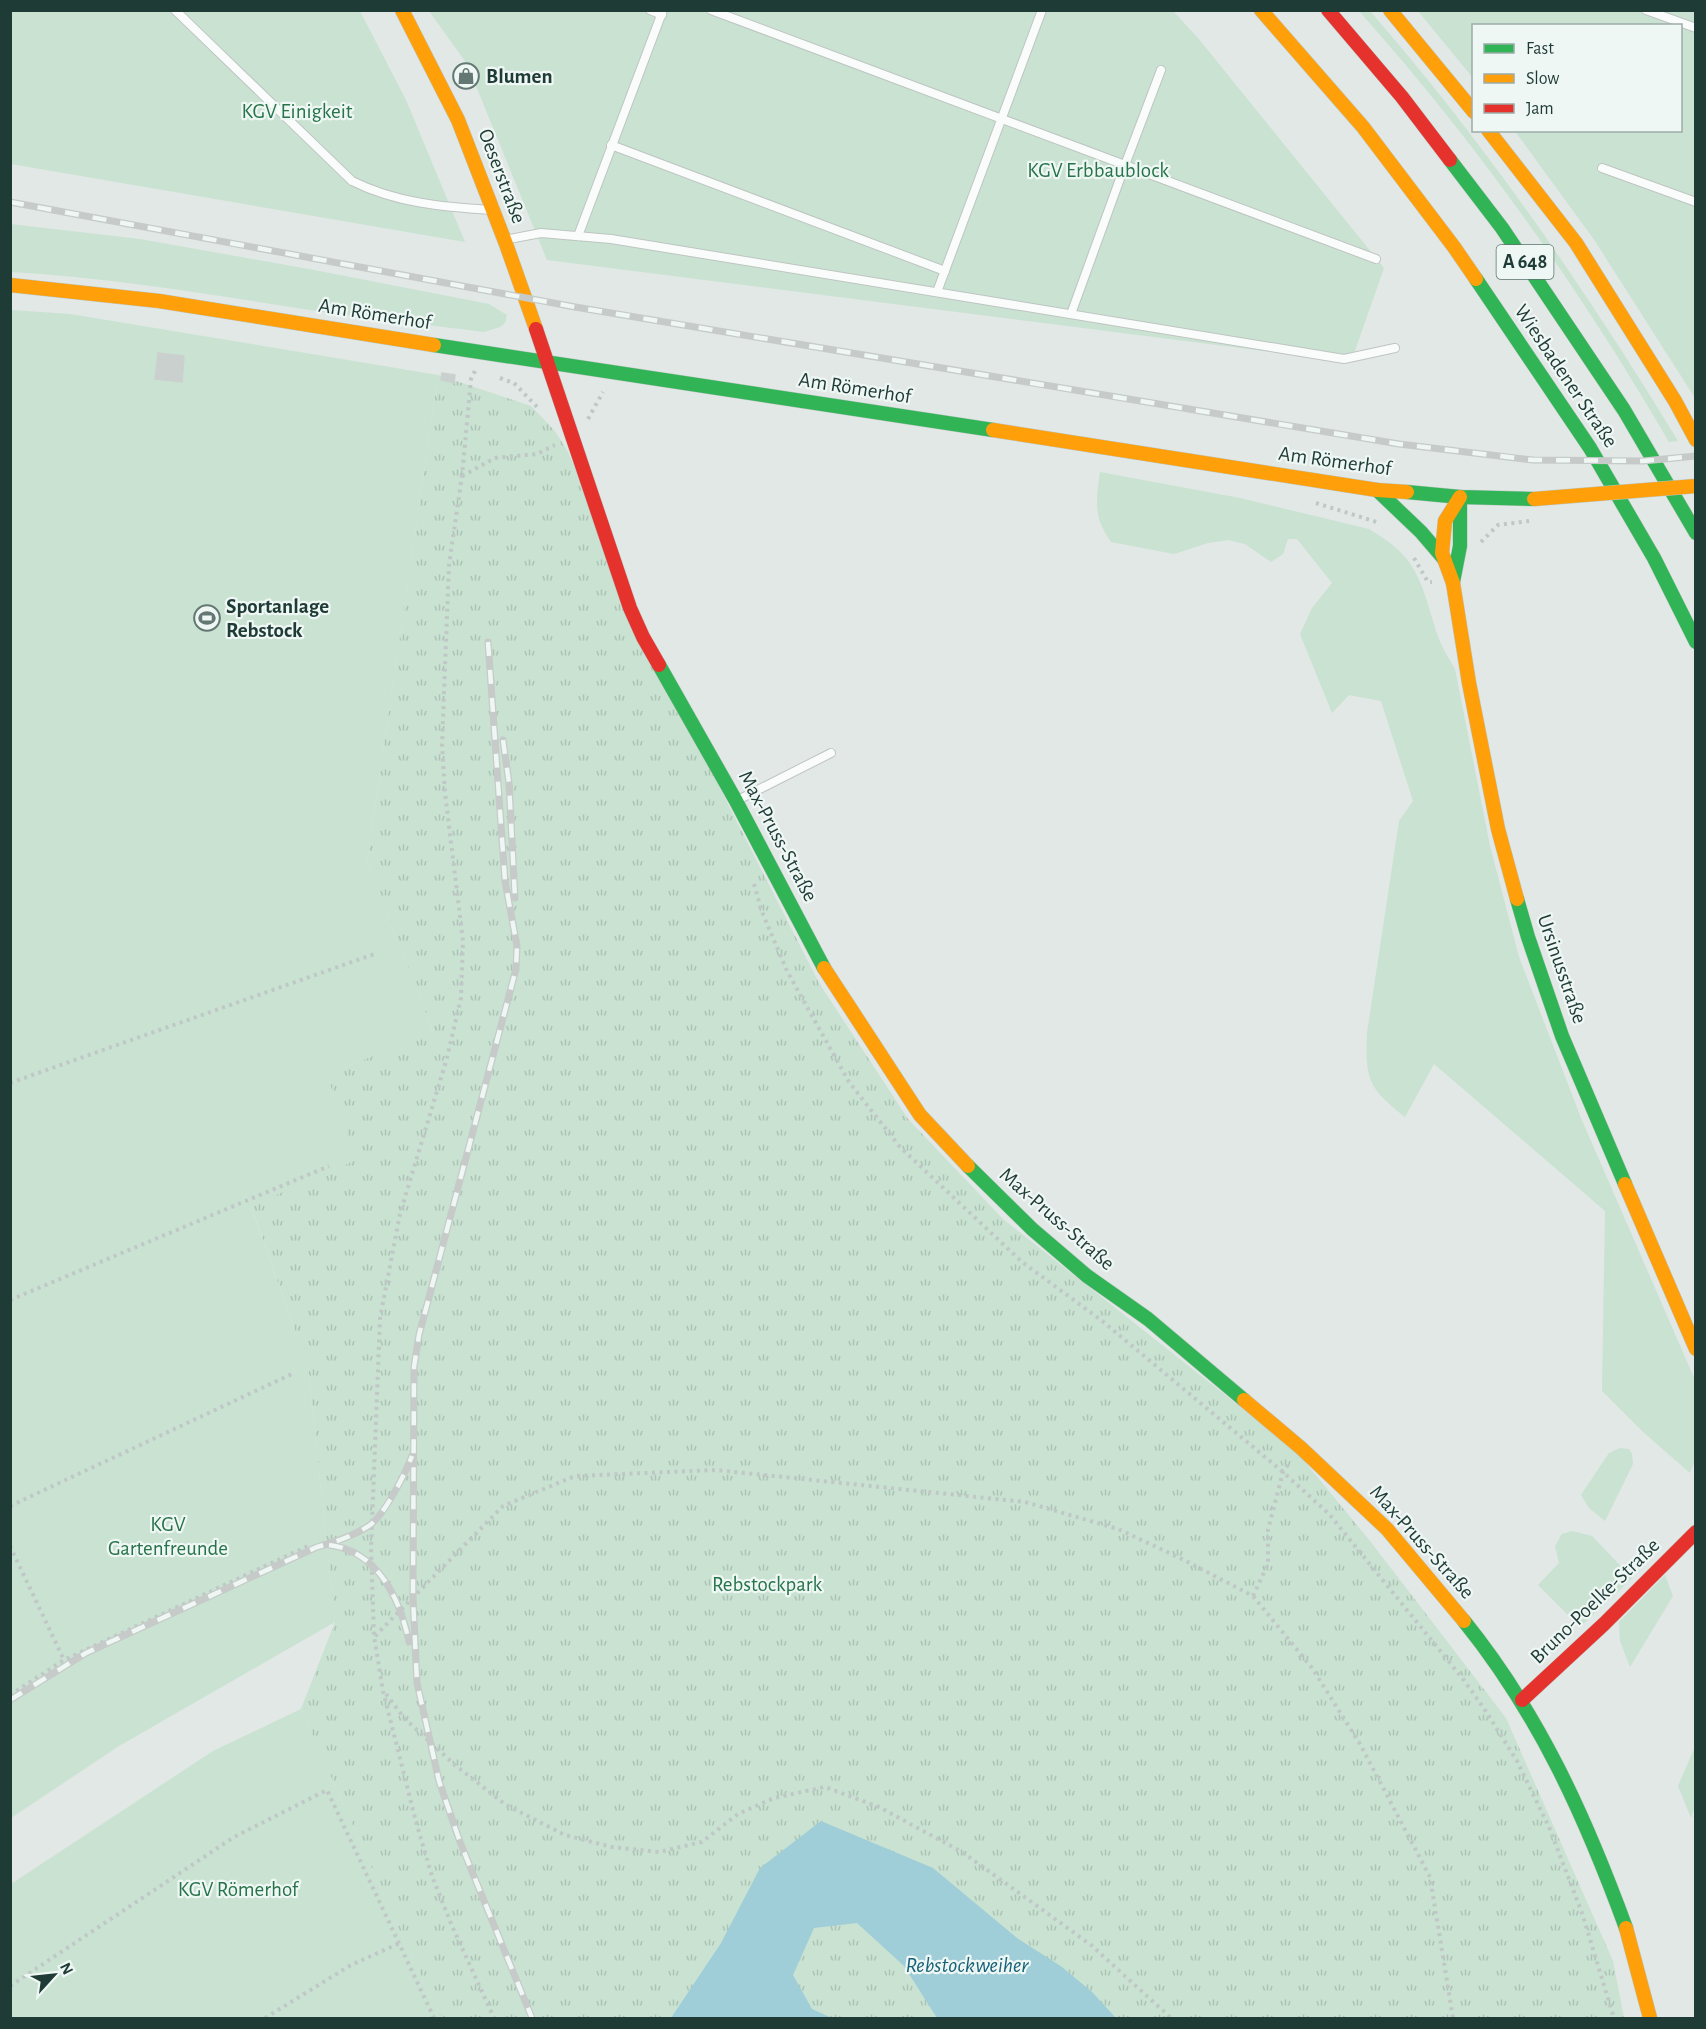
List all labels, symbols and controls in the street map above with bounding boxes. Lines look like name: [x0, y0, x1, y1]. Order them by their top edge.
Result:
legend: [1472, 24, 1682, 132]
text: Fast: [1526, 40, 1554, 58]
shop icon: Blumen: [451, 61, 481, 91]
place label: Blumen: [486, 66, 553, 87]
text: Slow: [1526, 70, 1559, 88]
text: Jam: [1526, 100, 1554, 118]
park label: KGV Einigkeit: [242, 101, 353, 122]
street label: Oeserstraße: [474, 126, 530, 226]
park label: KGV Erbbaublock: [1027, 160, 1169, 181]
road number: A 648: [1496, 245, 1553, 279]
street label: Am Römerhof: [317, 295, 434, 334]
street label: Wiesbadener Straße: [1511, 301, 1621, 451]
street label: Am Römerhof: [797, 369, 914, 408]
street label: Am Römerhof: [1277, 443, 1394, 480]
place label: Sportanlage Rebstock: [226, 596, 329, 641]
sports icon: Sportanlage Rebstock: [192, 603, 222, 633]
street label: Max-Pruss-Straße: [735, 767, 821, 905]
street label: Ursinusstraße: [1534, 912, 1590, 1026]
street label: Max-Pruss-Straße: [996, 1164, 1118, 1274]
street label: Max-Pruss-Straße: [1366, 1481, 1478, 1603]
park label: KGV Gartenfreunde: [108, 1514, 228, 1559]
street label: Bruno-Poelke-Straße: [1527, 1534, 1663, 1668]
park label: Rebstockpark: [712, 1574, 822, 1595]
park label: KGV Römerhof: [178, 1879, 300, 1900]
north arrow: [24, 1945, 84, 2005]
water label: Rebstockweiher: [905, 1954, 1029, 1976]
text: N: [57, 1960, 76, 1977]

